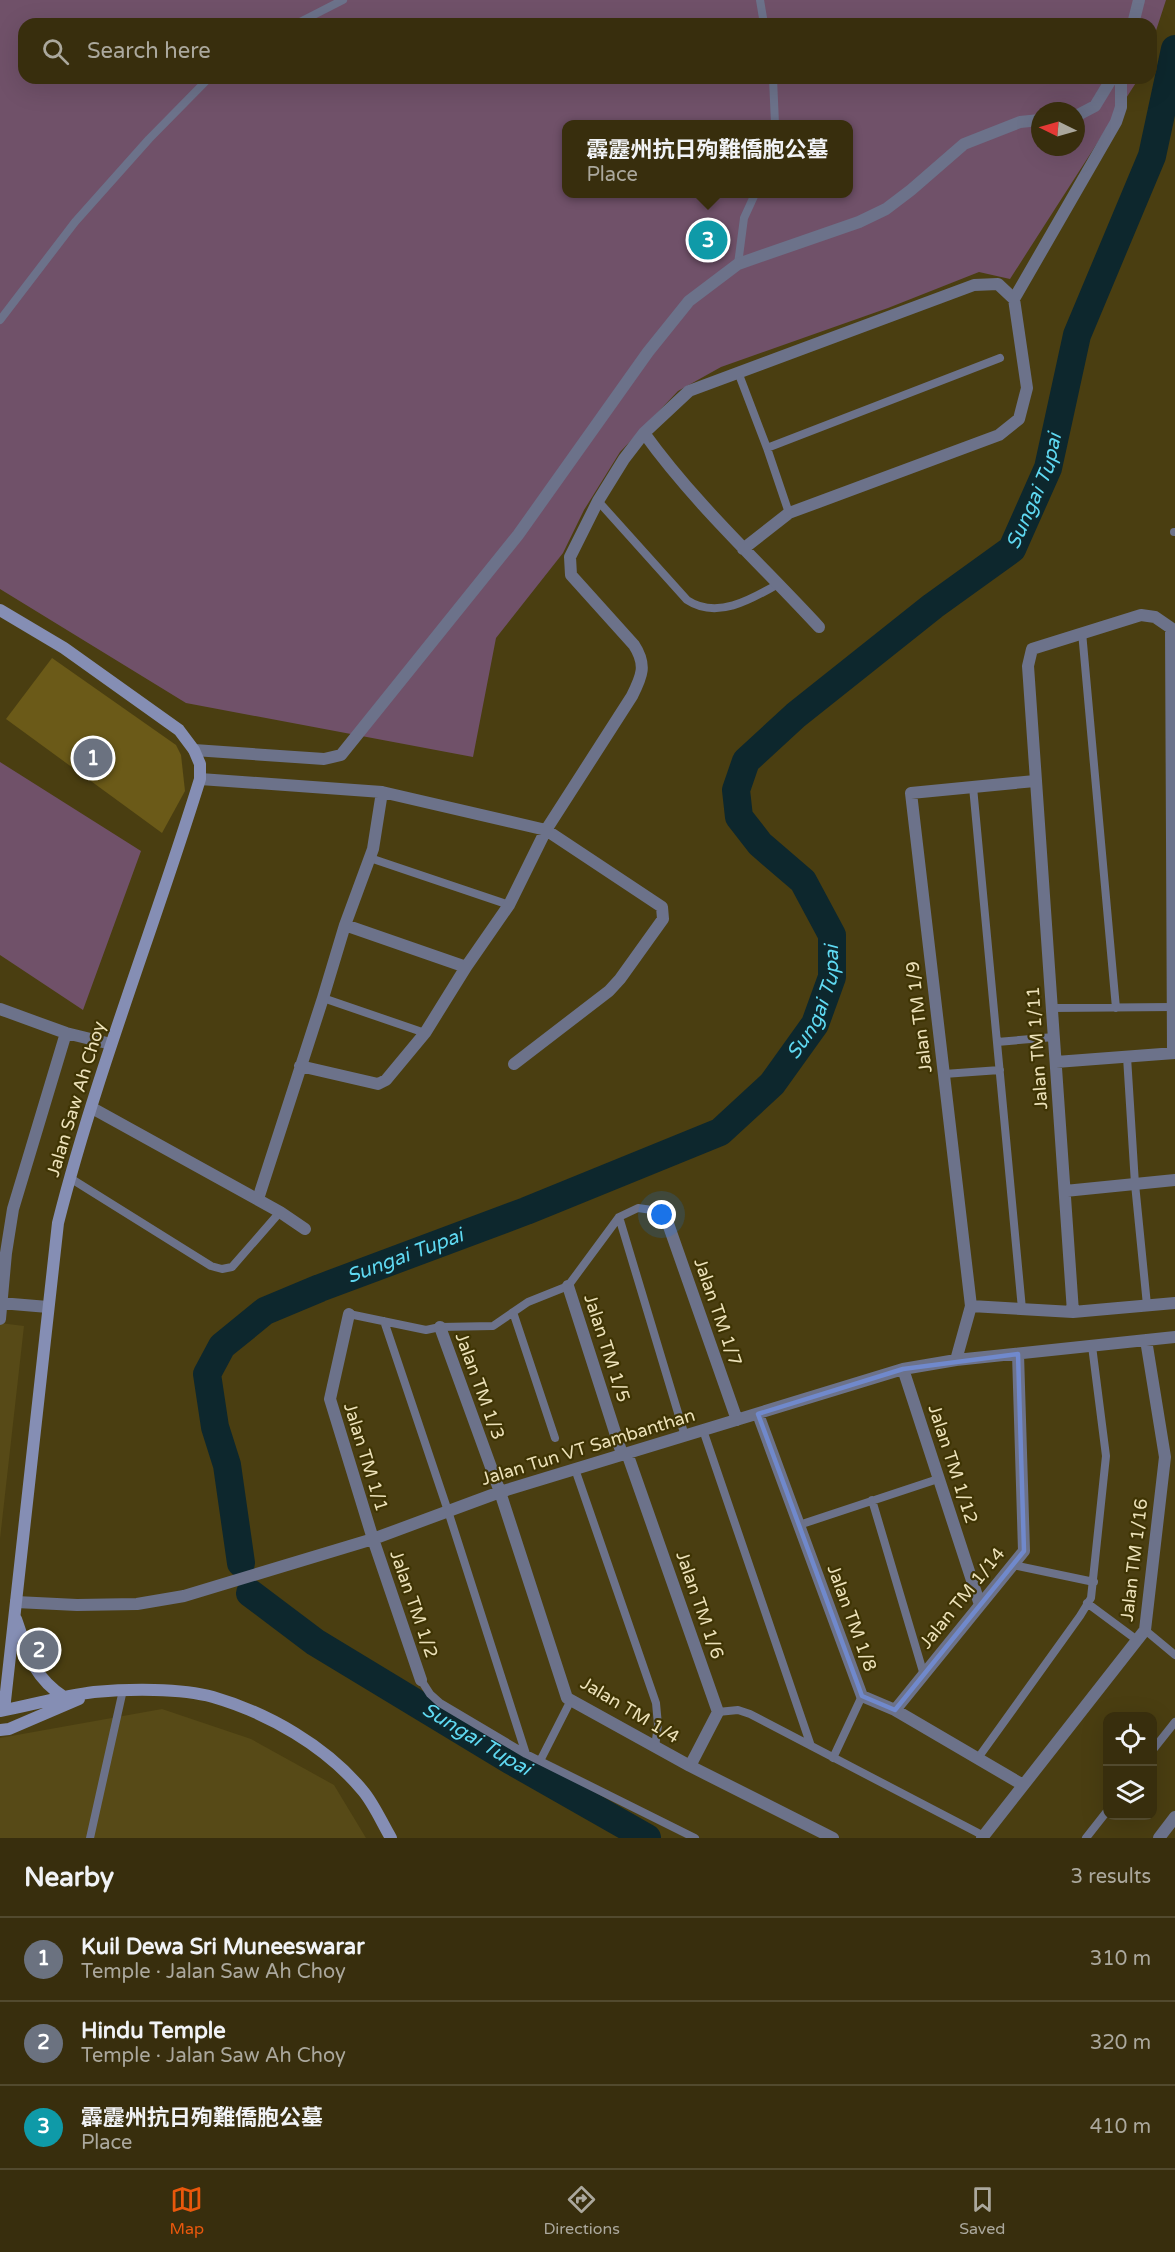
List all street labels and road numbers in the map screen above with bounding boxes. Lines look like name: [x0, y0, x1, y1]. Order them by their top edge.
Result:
street label: Jalan TM 1/9: [901, 960, 937, 1074]
street label: Jalan TM 1/11: [1022, 986, 1052, 1110]
street label: Jalan Saw Ah Choy: [42, 1018, 110, 1180]
street label: Jalan TM 1/7: [689, 1255, 747, 1369]
street label: Jalan TM 1/5: [579, 1291, 635, 1405]
street label: Jalan TM 1/3: [450, 1329, 510, 1443]
street label: Jalan TM 1/1: [339, 1400, 393, 1514]
street label: Jalan TM 1/12: [923, 1402, 983, 1526]
street label: Jalan Tun VT Sambanthan: [478, 1404, 698, 1490]
street label: Jalan TM 1/16: [1116, 1497, 1152, 1623]
street label: Jalan TM 1/14: [915, 1543, 1009, 1653]
street label: Jalan TM 1/2: [385, 1547, 443, 1661]
street label: Jalan TM 1/6: [671, 1548, 729, 1662]
street label: Jalan TM 1/8: [823, 1562, 881, 1674]
street label: Jalan TM 1/4: [577, 1672, 683, 1748]

